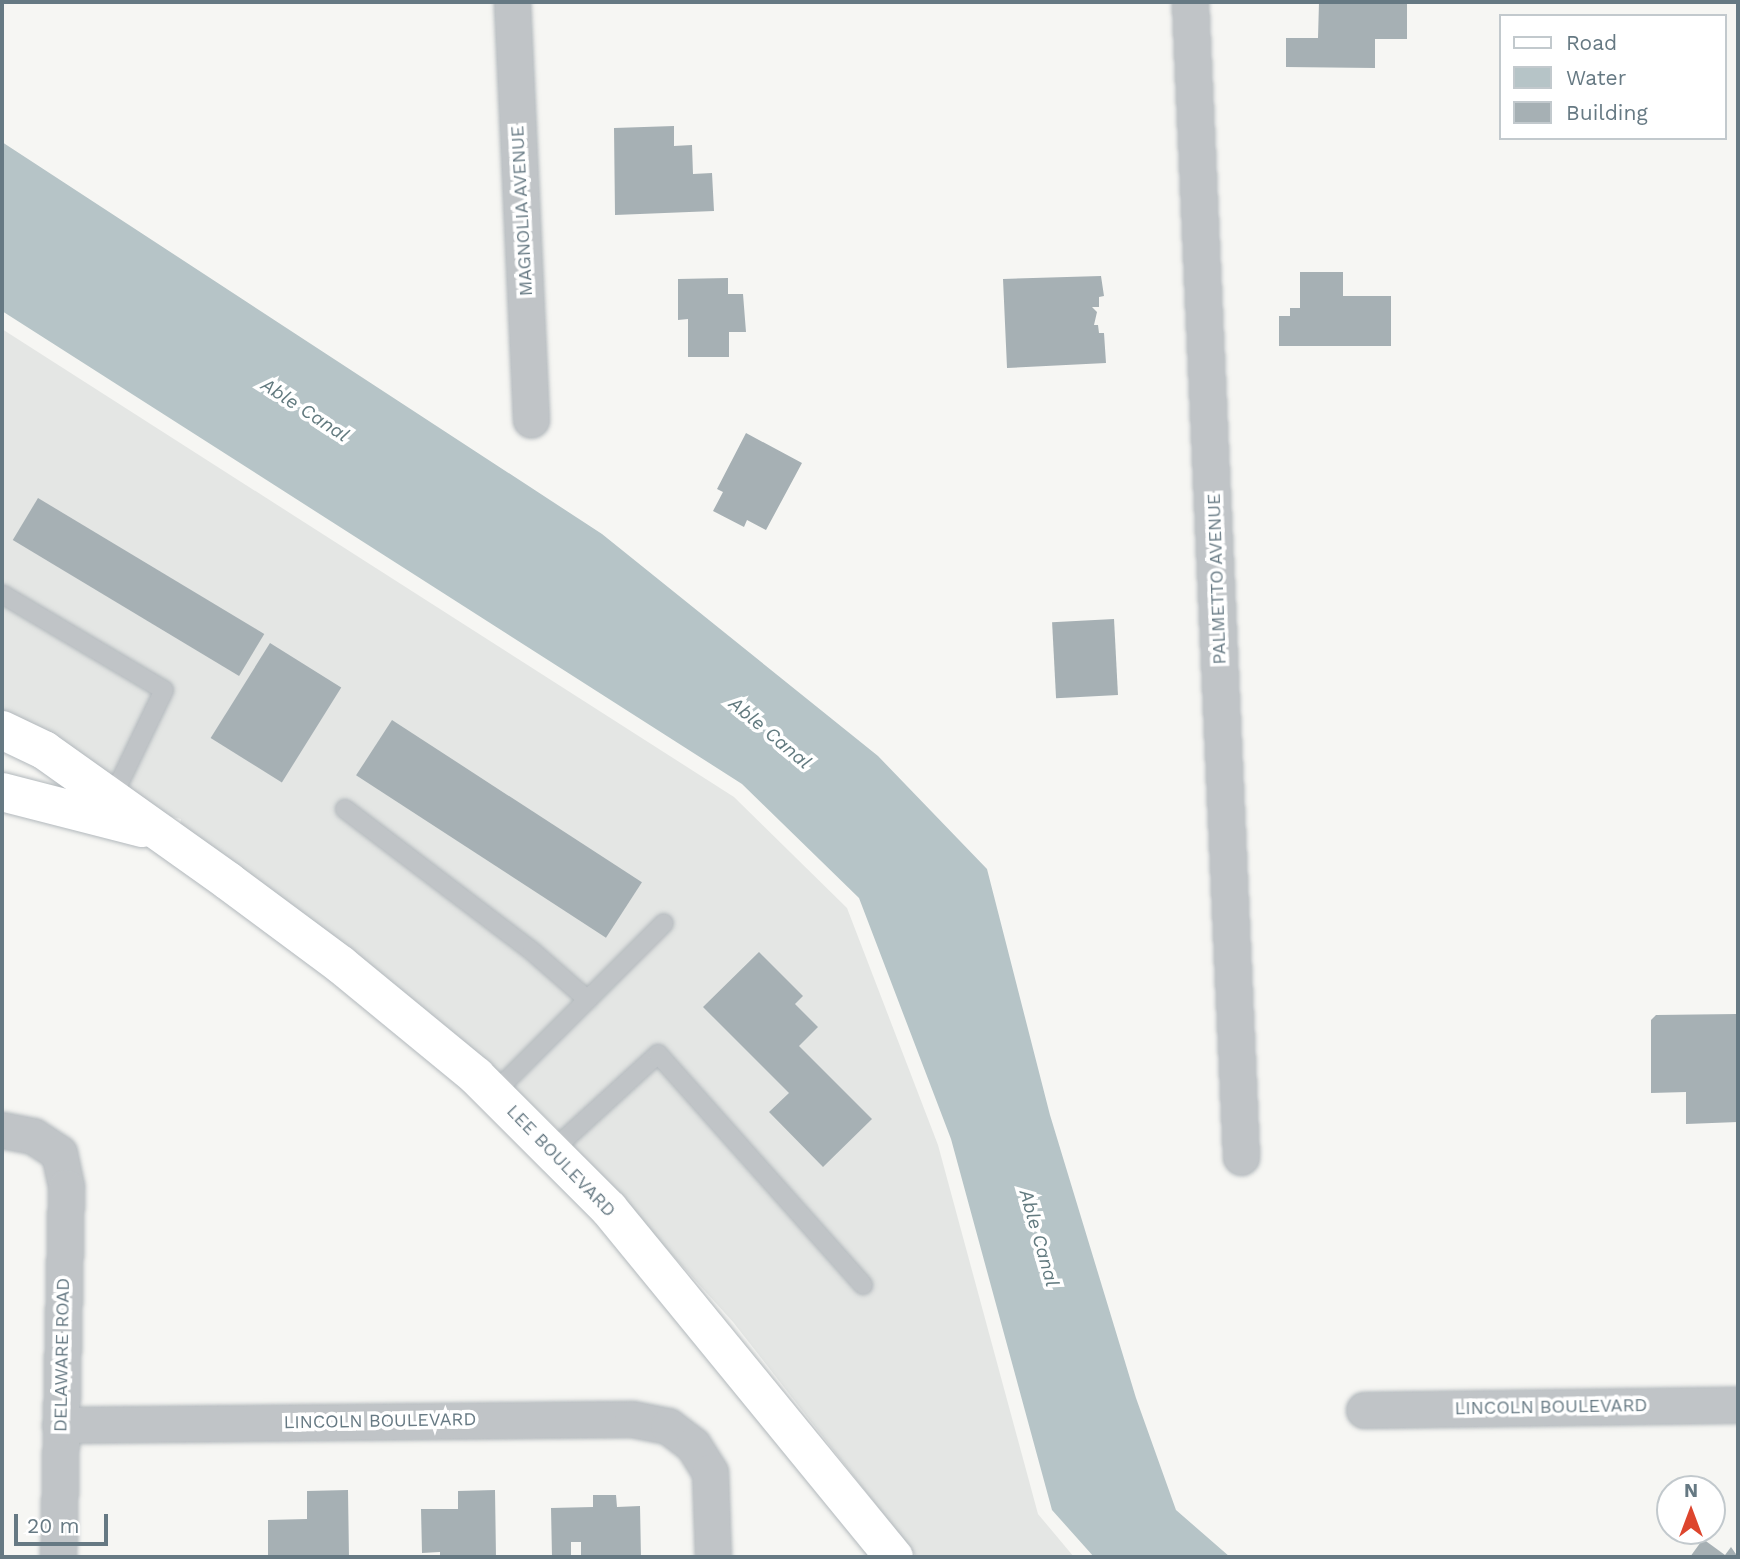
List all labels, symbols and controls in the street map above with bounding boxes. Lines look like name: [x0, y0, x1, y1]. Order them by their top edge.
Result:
legend: [1498, 14, 1726, 140]
text: Road: [1566, 30, 1617, 55]
text: Water: [1566, 65, 1626, 90]
text: Building: [1566, 100, 1648, 125]
street label: MAGNOLIA AVENUE: [507, 125, 537, 297]
water label: Able Canal: [257, 373, 353, 447]
street label: PALMETTO AVENUE: [1203, 493, 1231, 665]
water label: Able Canal: [724, 692, 816, 774]
street label: LEE BOULEVARD: [502, 1100, 620, 1222]
water label: Able Canal: [1014, 1187, 1064, 1289]
street label: DELAWARE ROAD: [50, 1278, 74, 1432]
street label: LINCOLN BOULEVARD: [1454, 1395, 1648, 1419]
street label: LINCOLN BOULEVARD: [283, 1409, 477, 1433]
north arrow: [1656, 1475, 1726, 1545]
text: N: [1684, 1479, 1698, 1502]
scale bar: [18, 1500, 112, 1544]
text: 20 m: [27, 1513, 79, 1538]

